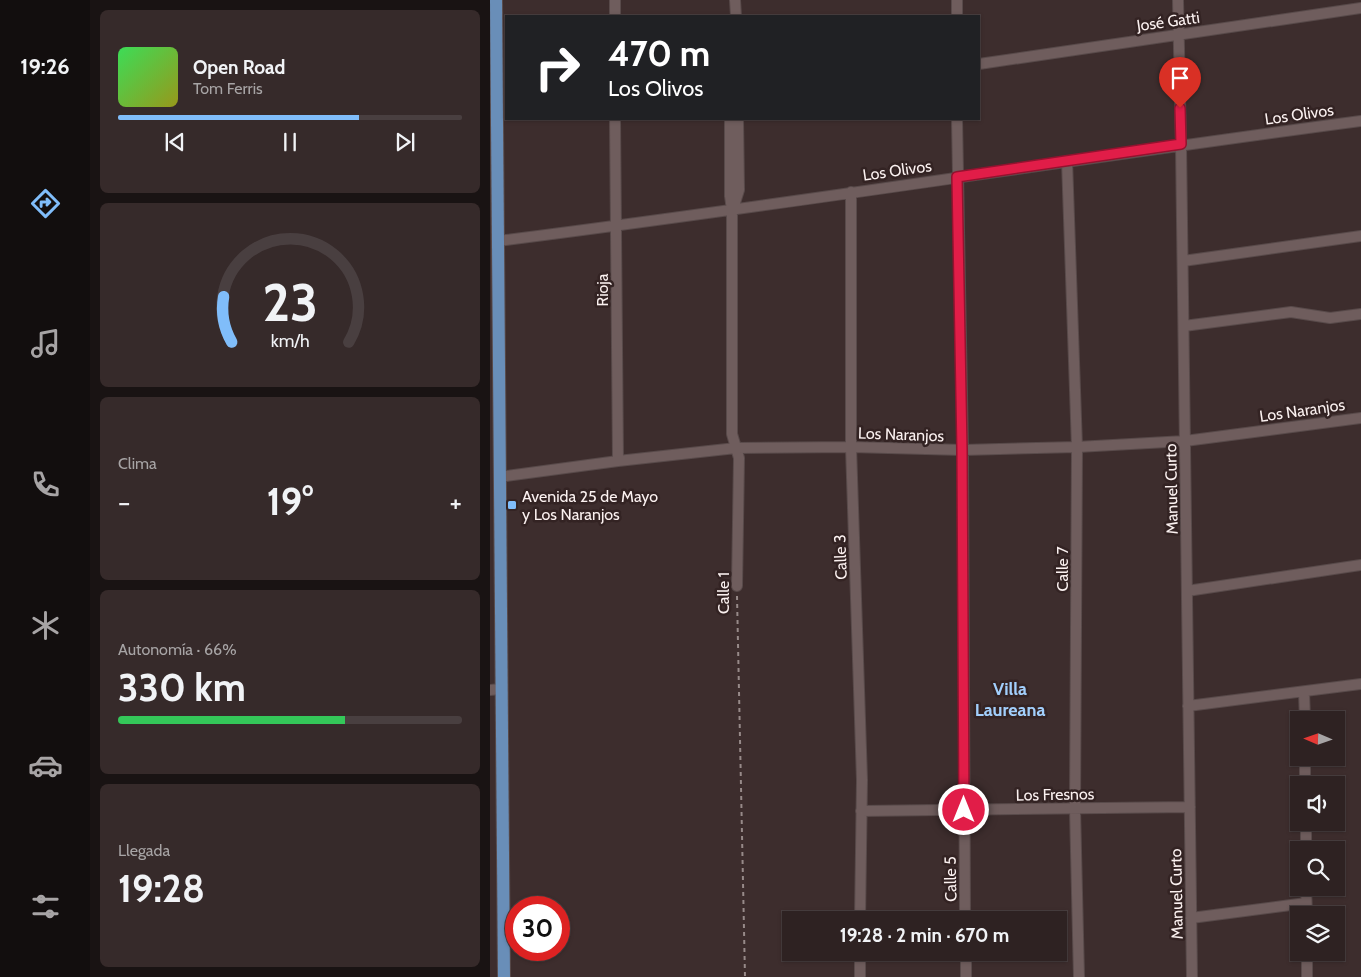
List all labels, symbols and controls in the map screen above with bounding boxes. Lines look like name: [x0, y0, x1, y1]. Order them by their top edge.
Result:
street label: José Gatti: [1134, 8, 1201, 35]
text: 470 m: [608, 32, 710, 75]
icon: right: [525, 35, 590, 100]
text: 19:26: [20, 53, 70, 80]
text: Open Road: [193, 56, 285, 79]
pin: [1159, 57, 1201, 108]
icon: arrive: [1166, 64, 1194, 92]
text: Los Olivos: [608, 75, 703, 102]
text: Tom Ferris: [193, 79, 263, 98]
street label: Los Olivos: [1263, 100, 1335, 129]
icon: previous: [161, 128, 189, 156]
icon: pause: [276, 128, 304, 156]
icon: next: [391, 128, 419, 156]
street label: Los Olivos: [861, 156, 933, 185]
icon: directions: [28, 186, 63, 221]
text: 23: [262, 271, 318, 334]
street label: Rioja: [593, 273, 612, 306]
icon: music: [28, 326, 63, 361]
text: km/h: [270, 330, 310, 351]
street label: Los Naranjos: [1258, 395, 1346, 426]
street label: Los Naranjos: [858, 424, 945, 446]
street label: Manuel Curto: [1161, 443, 1182, 534]
text: Clima: [118, 454, 157, 473]
icon: phone: [28, 467, 63, 502]
text: 19°: [267, 478, 313, 525]
text: −: [118, 485, 130, 519]
text: +: [450, 485, 462, 519]
place label: Avenida 25 de Mayo y Los Naranjos: [522, 487, 658, 524]
marker: Avenida 25 de Mayo y Los Naranjos: [506, 499, 518, 511]
street label: Calle 3: [830, 534, 851, 580]
street label: Calle 7: [1053, 547, 1072, 591]
street label: Calle 1: [714, 572, 733, 614]
icon: climate: [28, 608, 63, 643]
text: Autonomía · 66%: [118, 640, 237, 659]
text: 330 km: [118, 664, 246, 711]
district label: Villa Laureana: [975, 678, 1045, 721]
north arrow: [1290, 711, 1345, 766]
map controls: [1290, 711, 1345, 961]
icon: car: [28, 748, 63, 783]
button: sound: [1290, 776, 1345, 831]
position arrow: [937, 783, 989, 835]
street label: Los Fresnos: [1016, 784, 1095, 805]
text: Llegada: [118, 841, 170, 860]
button: search: [1290, 841, 1345, 896]
street label: Manuel Curto: [1166, 848, 1187, 939]
street label: Calle 5: [941, 856, 960, 902]
text: 19:28: [118, 865, 205, 912]
icon: filters: [28, 889, 63, 924]
speed limit sign: 30: [505, 896, 570, 961]
button: layers: [1290, 906, 1345, 961]
text: 19:28 · 2 min · 670 m: [840, 924, 1009, 947]

